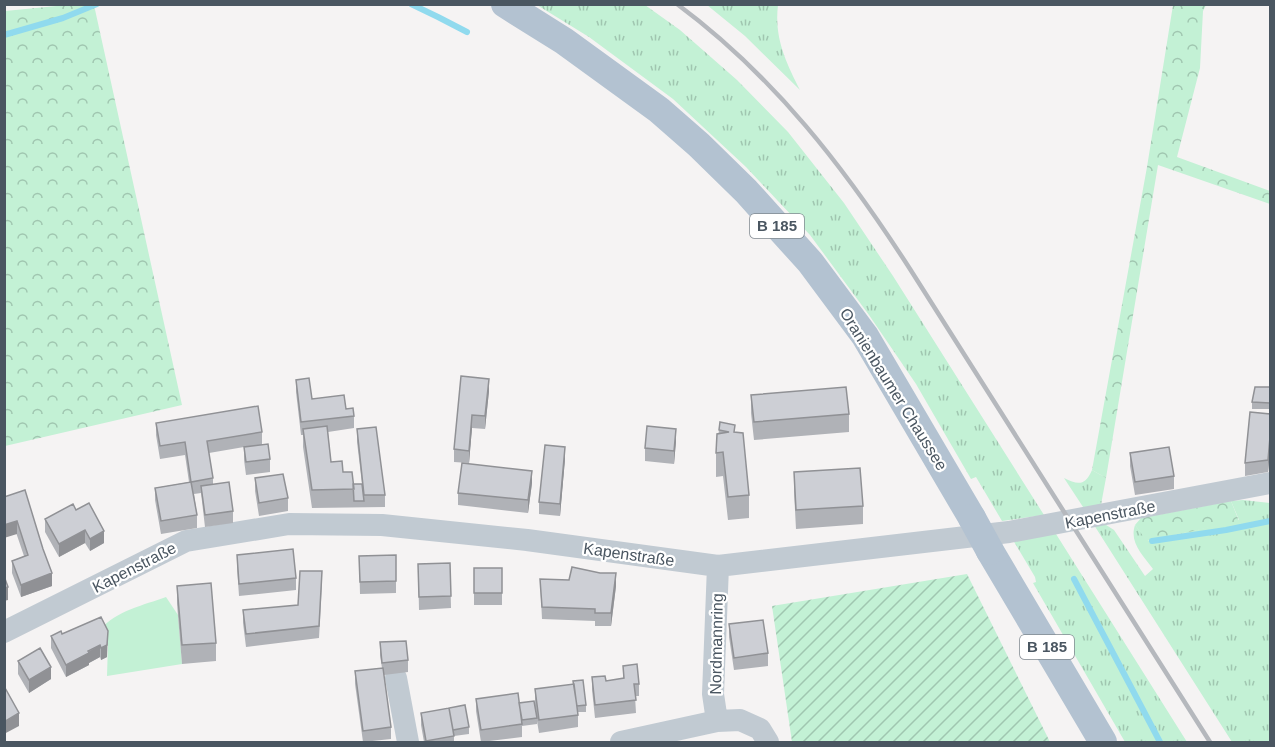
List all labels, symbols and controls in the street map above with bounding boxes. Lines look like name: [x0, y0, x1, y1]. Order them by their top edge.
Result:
road number: B 185: [750, 214, 804, 238]
street label: Oranienbaumer Chaussee: [837, 305, 951, 473]
street label: Kapenstraße: [1064, 497, 1157, 532]
street label: Kapenstraße: [90, 539, 179, 596]
street label: Kapenstraße: [582, 540, 676, 569]
street label: Nordmannring: [707, 593, 726, 695]
road number: B 185: [1020, 635, 1074, 659]

